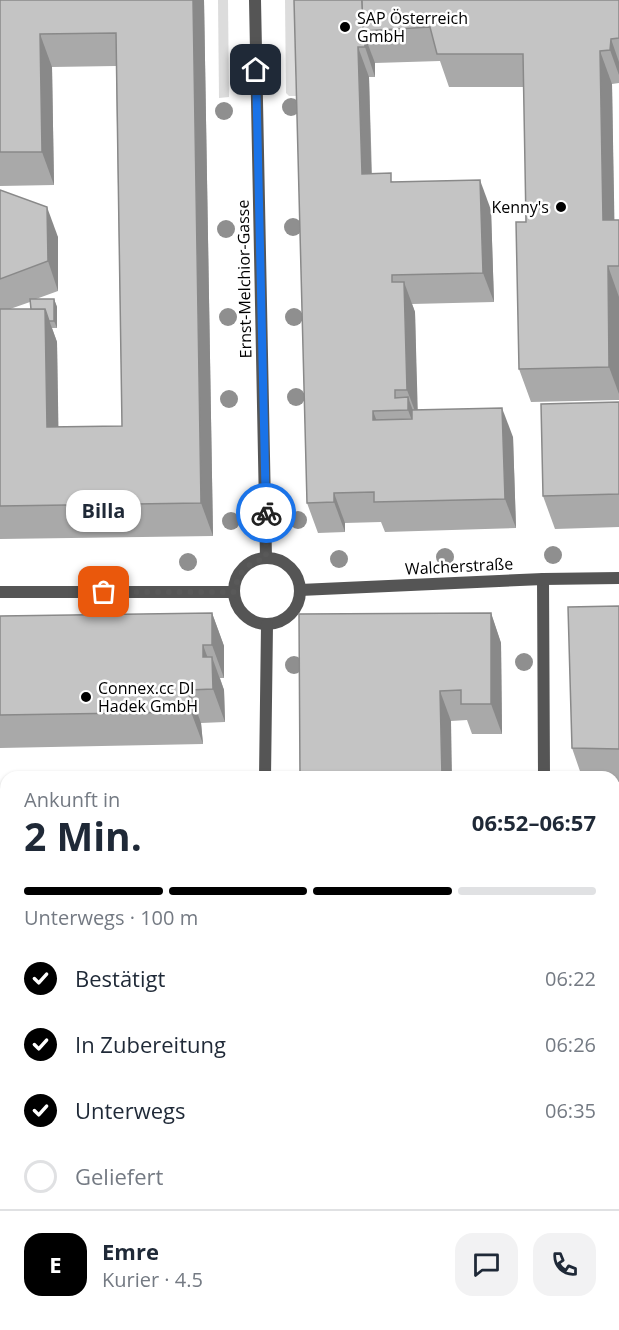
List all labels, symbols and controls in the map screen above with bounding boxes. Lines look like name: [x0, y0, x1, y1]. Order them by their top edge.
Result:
place label: SAP Österreich GmbH: [357, 7, 468, 47]
marker: SAP Österreich GmbH: [338, 20, 352, 34]
pin: [230, 44, 281, 95]
icon: home: [239, 53, 272, 86]
place label: Kenny's: [491, 196, 549, 218]
street label: Ernst-Melchior-Gasse: [232, 199, 256, 359]
marker: Kenny's: [554, 200, 568, 214]
courier: [236, 483, 296, 543]
callout: Billa: [66, 490, 142, 532]
text: Billa: [82, 497, 125, 524]
icon: bike: [250, 497, 283, 530]
street label: Walcherstraße: [404, 552, 514, 580]
pin: [78, 566, 129, 617]
icon: bag: [87, 575, 120, 608]
place label: Connex.cc DI Hadek GmbH: [98, 677, 198, 717]
marker: Connex.cc DI Hadek GmbH: [79, 690, 93, 704]
text: Ankunft in: [24, 786, 120, 813]
text: 06:52–06:57: [472, 807, 596, 837]
text: 2 Min.: [24, 809, 142, 862]
text: Unterwegs · 100 m: [24, 904, 198, 931]
icon: check: [24, 962, 57, 995]
text: Bestätigt: [75, 963, 165, 993]
text: 06:22: [545, 965, 596, 992]
icon: check: [24, 1028, 57, 1061]
text: In Zubereitung: [75, 1029, 226, 1059]
text: 06:26: [545, 1031, 596, 1058]
icon: check: [24, 1094, 57, 1127]
text: Unterwegs: [75, 1095, 186, 1125]
text: 06:35: [545, 1097, 596, 1124]
text: Geliefert: [75, 1161, 163, 1191]
button: chat: [455, 1233, 518, 1296]
button: phone: [533, 1233, 596, 1296]
text: Emre: [102, 1236, 159, 1266]
text: E: [49, 1249, 62, 1279]
text: Kurier · 4.5: [102, 1266, 203, 1293]

